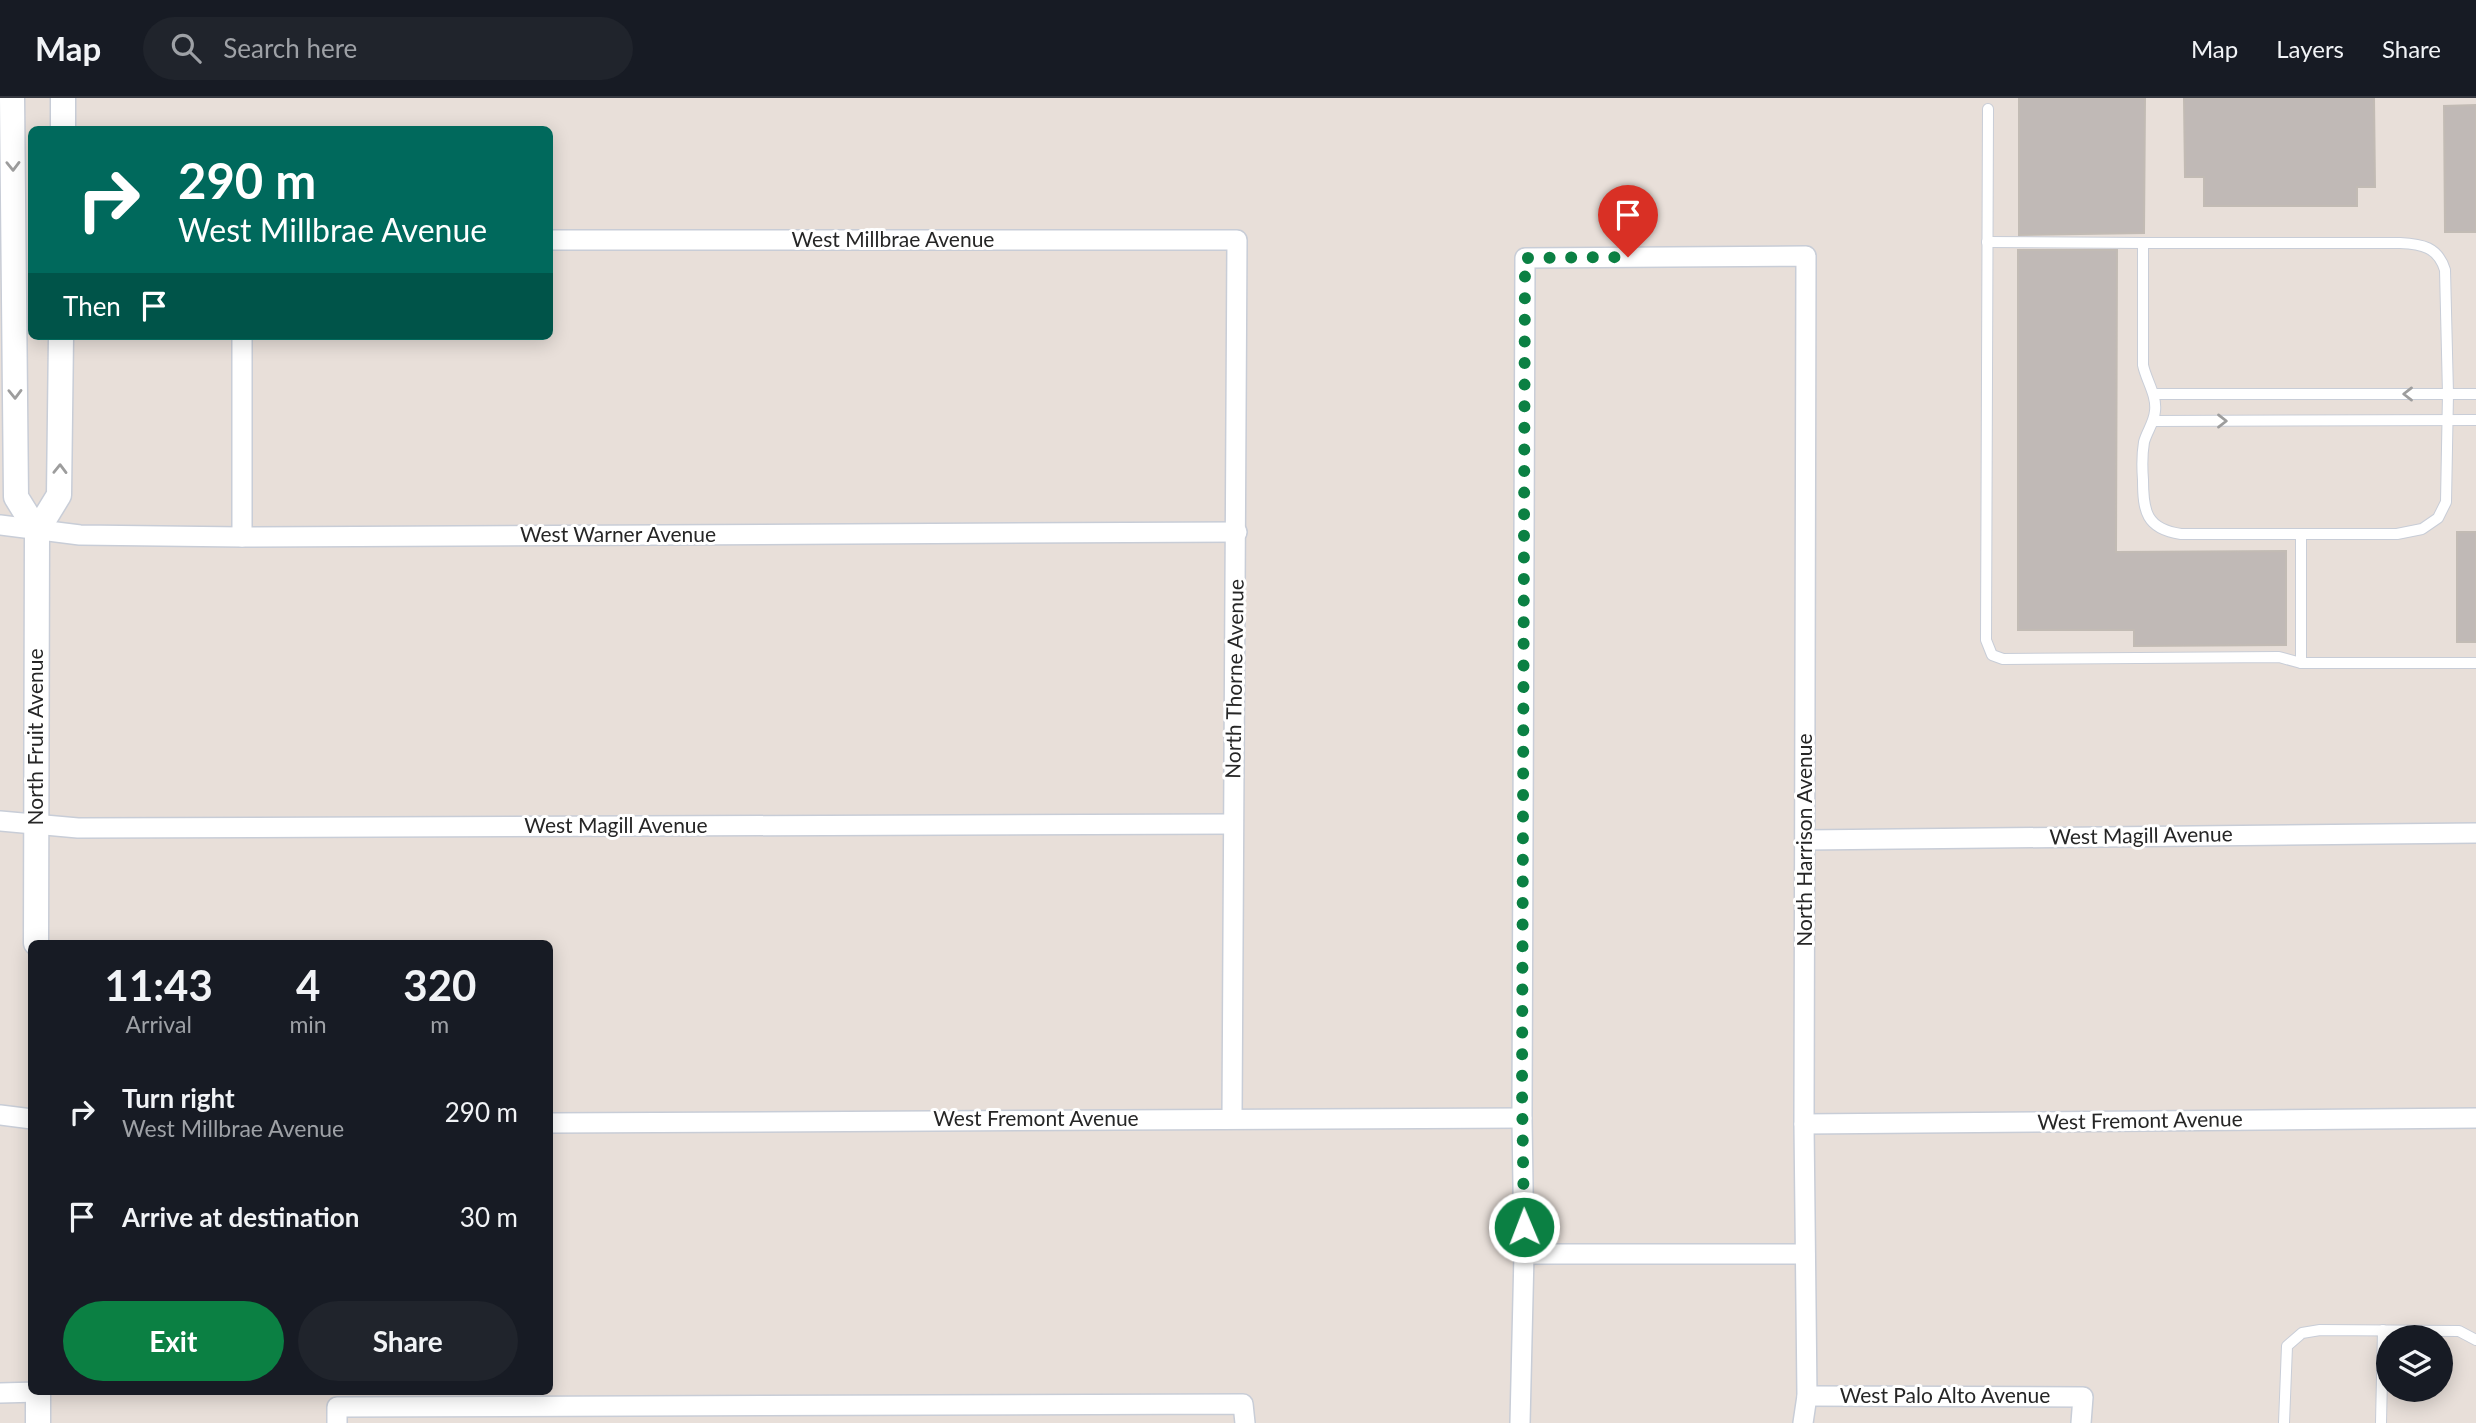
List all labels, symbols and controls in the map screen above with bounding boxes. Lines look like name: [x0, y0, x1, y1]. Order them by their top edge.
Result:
search box: [143, 17, 633, 80]
text: Map: [35, 28, 101, 68]
icon: search: [167, 29, 205, 67]
text: Search here: [223, 32, 357, 64]
text: Map: [2191, 34, 2238, 63]
text: Layers: [2276, 34, 2344, 63]
text: Share: [2382, 34, 2441, 63]
text: 290 m: [178, 151, 316, 209]
icon: right: [63, 154, 154, 245]
one-way arrow: [5, 161, 21, 172]
pin: [1598, 185, 1658, 257]
icon: arrive: [1609, 196, 1647, 234]
text: West Millbrae Avenue: [178, 210, 487, 249]
street label: West Millbrae Avenue: [792, 226, 994, 251]
icon: arrive: [135, 287, 173, 325]
text: Then: [63, 290, 121, 322]
one-way arrow: [2402, 386, 2413, 402]
one-way arrow: [7, 389, 23, 399]
one-way arrow: [2217, 413, 2228, 429]
one-way arrow: [52, 463, 67, 474]
street label: West Warner Avenue: [520, 521, 716, 546]
street label: North Thorne Avenue: [1219, 579, 1248, 779]
street label: North Fruit Avenue: [22, 649, 47, 825]
street label: North Harrison Avenue: [1791, 733, 1816, 947]
street label: West Magill Avenue: [524, 812, 708, 837]
street label: West Magill Avenue: [2049, 820, 2233, 849]
text: 11:43: [105, 960, 213, 1010]
text: 4: [296, 960, 320, 1010]
text: 320: [403, 960, 476, 1010]
text: Arrival: [126, 1010, 192, 1038]
text: min: [289, 1010, 327, 1038]
text: m: [430, 1010, 449, 1038]
text: Turn right: [122, 1082, 235, 1114]
icon: right: [63, 1093, 101, 1131]
text: 290 m: [445, 1096, 518, 1128]
street label: West Fremont Avenue: [933, 1105, 1139, 1130]
street label: West Fremont Avenue: [2037, 1105, 2243, 1134]
text: West Millbrae Avenue: [122, 1114, 344, 1142]
position arrow: [1487, 1190, 1561, 1264]
icon: arrive: [63, 1198, 101, 1236]
text: Arrive at destination: [122, 1201, 359, 1233]
text: 30 m: [460, 1201, 518, 1233]
button: Exit: [63, 1301, 284, 1381]
button: Share: [298, 1301, 518, 1381]
map controls: [2376, 1325, 2453, 1402]
button: layers: [2376, 1325, 2453, 1402]
street label: West Palo Alto Avenue: [1840, 1382, 2050, 1407]

